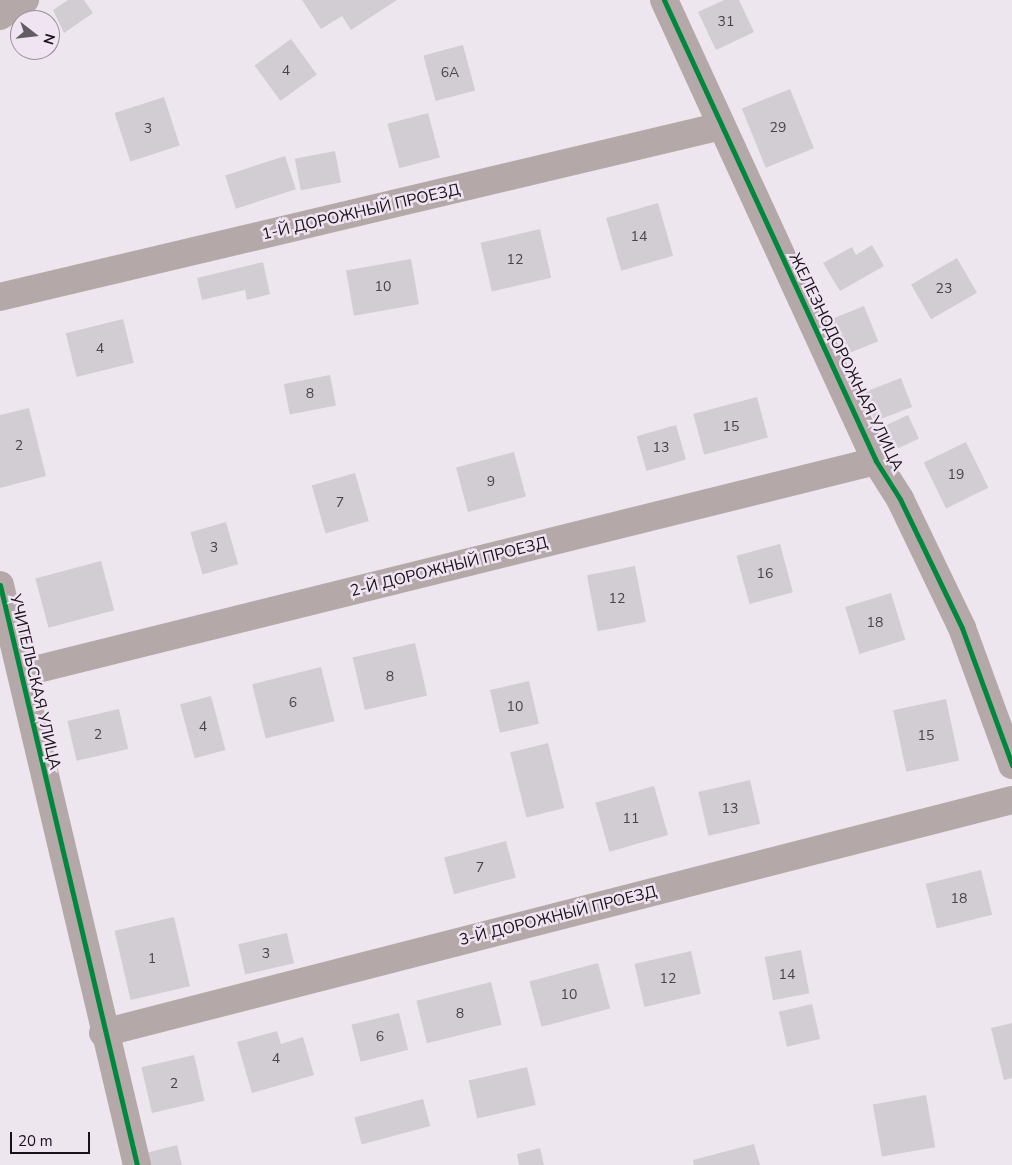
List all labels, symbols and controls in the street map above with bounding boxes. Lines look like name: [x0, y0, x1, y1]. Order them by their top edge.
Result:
north arrow: [10, 10, 60, 60]
house number: 31: [718, 14, 734, 30]
text: N: [38, 31, 60, 47]
house number: 4: [282, 63, 290, 79]
house number: 6А: [441, 65, 459, 81]
house number: 29: [770, 120, 786, 136]
house number: 3: [144, 121, 152, 137]
street label: 1-Й ДОРОЖНЫЙ ПРОЕЗД: [260, 180, 462, 244]
house number: 14: [631, 229, 647, 245]
street label: ЖЕЛЕЗНОДОРОЖНАЯ УЛИЦА: [785, 250, 907, 474]
house number: 12: [507, 252, 523, 268]
house number: 10: [375, 279, 391, 295]
house number: 23: [936, 281, 952, 297]
house number: 4: [96, 341, 104, 357]
house number: 8: [306, 386, 314, 402]
house number: 15: [723, 419, 739, 435]
house number: 2: [15, 438, 23, 454]
house number: 13: [653, 440, 669, 456]
house number: 19: [948, 467, 964, 483]
house number: 9: [487, 474, 495, 490]
house number: 7: [336, 495, 344, 511]
street label: 2-Й ДОРОЖНЫЙ ПРОЕЗД: [348, 533, 550, 601]
house number: 3: [210, 540, 218, 556]
house number: 16: [757, 566, 773, 582]
house number: 12: [609, 591, 625, 607]
street label: УЧИТЕЛЬСКАЯ УЛИЦА: [5, 592, 65, 772]
house number: 18: [867, 615, 883, 631]
house number: 8: [386, 669, 394, 685]
house number: 6: [289, 695, 297, 711]
house number: 10: [507, 699, 523, 715]
house number: 4: [199, 719, 207, 735]
house number: 2: [94, 727, 102, 743]
house number: 15: [918, 728, 934, 744]
house number: 13: [722, 801, 738, 817]
house number: 11: [623, 811, 639, 827]
house number: 7: [476, 860, 484, 876]
street label: 3-Й ДОРОЖНЫЙ ПРОЕЗД: [457, 882, 659, 950]
house number: 18: [951, 891, 967, 907]
house number: 3: [262, 946, 270, 962]
house number: 1: [148, 951, 156, 967]
house number: 14: [779, 967, 795, 983]
house number: 12: [660, 971, 676, 987]
house number: 10: [561, 987, 577, 1003]
house number: 8: [456, 1006, 464, 1022]
house number: 6: [376, 1029, 384, 1045]
house number: 4: [272, 1051, 280, 1067]
house number: 2: [170, 1076, 178, 1092]
scale bar: [12, 1122, 92, 1154]
text: 20 m: [18, 1131, 53, 1151]

